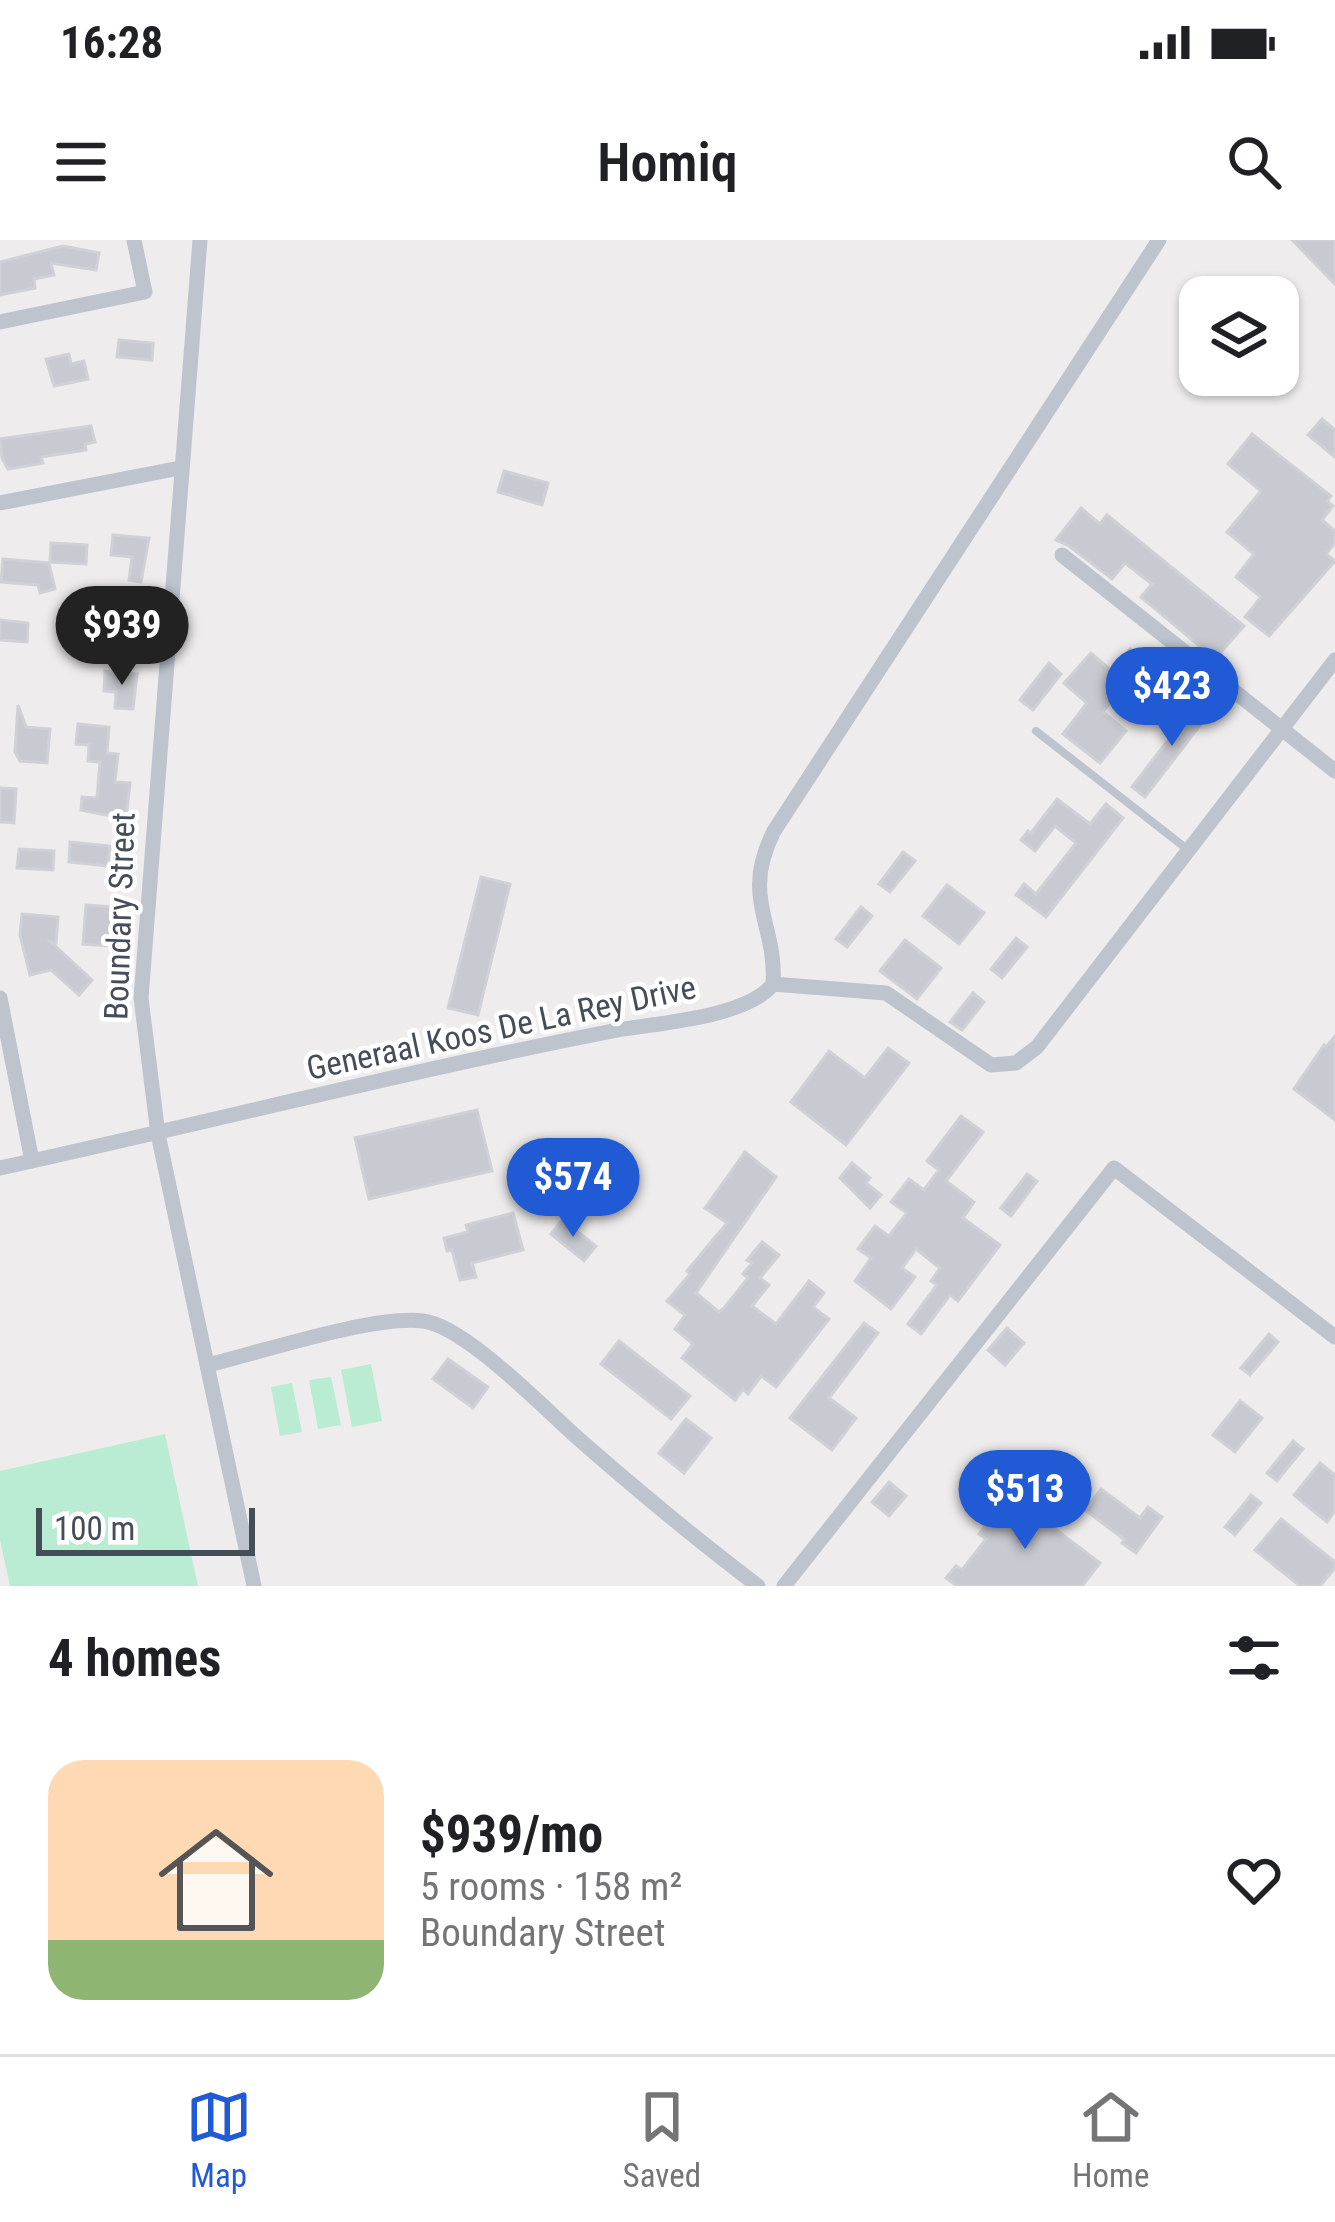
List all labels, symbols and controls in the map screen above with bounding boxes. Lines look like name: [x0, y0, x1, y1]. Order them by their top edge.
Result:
text: 16:28: [60, 16, 163, 69]
icon: menu: [48, 129, 114, 195]
icon: search: [1221, 129, 1287, 195]
text: Homiq: [597, 131, 738, 194]
map controls: [1179, 276, 1299, 396]
button: layers: [1179, 276, 1299, 396]
pin: $939: [51, 586, 193, 688]
text: $939: [83, 602, 161, 648]
pin: $423: [1101, 647, 1243, 749]
text: $423: [1133, 663, 1211, 709]
street label: Boundary Street: [96, 812, 143, 1020]
street label: Generaal Koos De La Rey Drive: [303, 967, 699, 1088]
pin: $574: [502, 1138, 644, 1240]
text: $574: [534, 1154, 612, 1200]
pin: $513: [954, 1450, 1096, 1552]
text: $513: [986, 1466, 1064, 1512]
scale bar: [36, 1502, 255, 1555]
text: 100 m: [54, 1509, 135, 1548]
icon: filters: [1221, 1625, 1287, 1691]
text: 4 homes: [48, 1629, 221, 1688]
text: $939/mo: [420, 1805, 603, 1864]
icon: home: [144, 1808, 288, 1952]
icon: heart: [1221, 1847, 1287, 1913]
text: 5 rooms · 158 m²: [420, 1864, 682, 1910]
text: Boundary Street: [420, 1910, 665, 1956]
tab: Map: [186, 2084, 252, 2195]
tab: Saved: [623, 2084, 701, 2195]
tab: Home: [1072, 2084, 1149, 2195]

